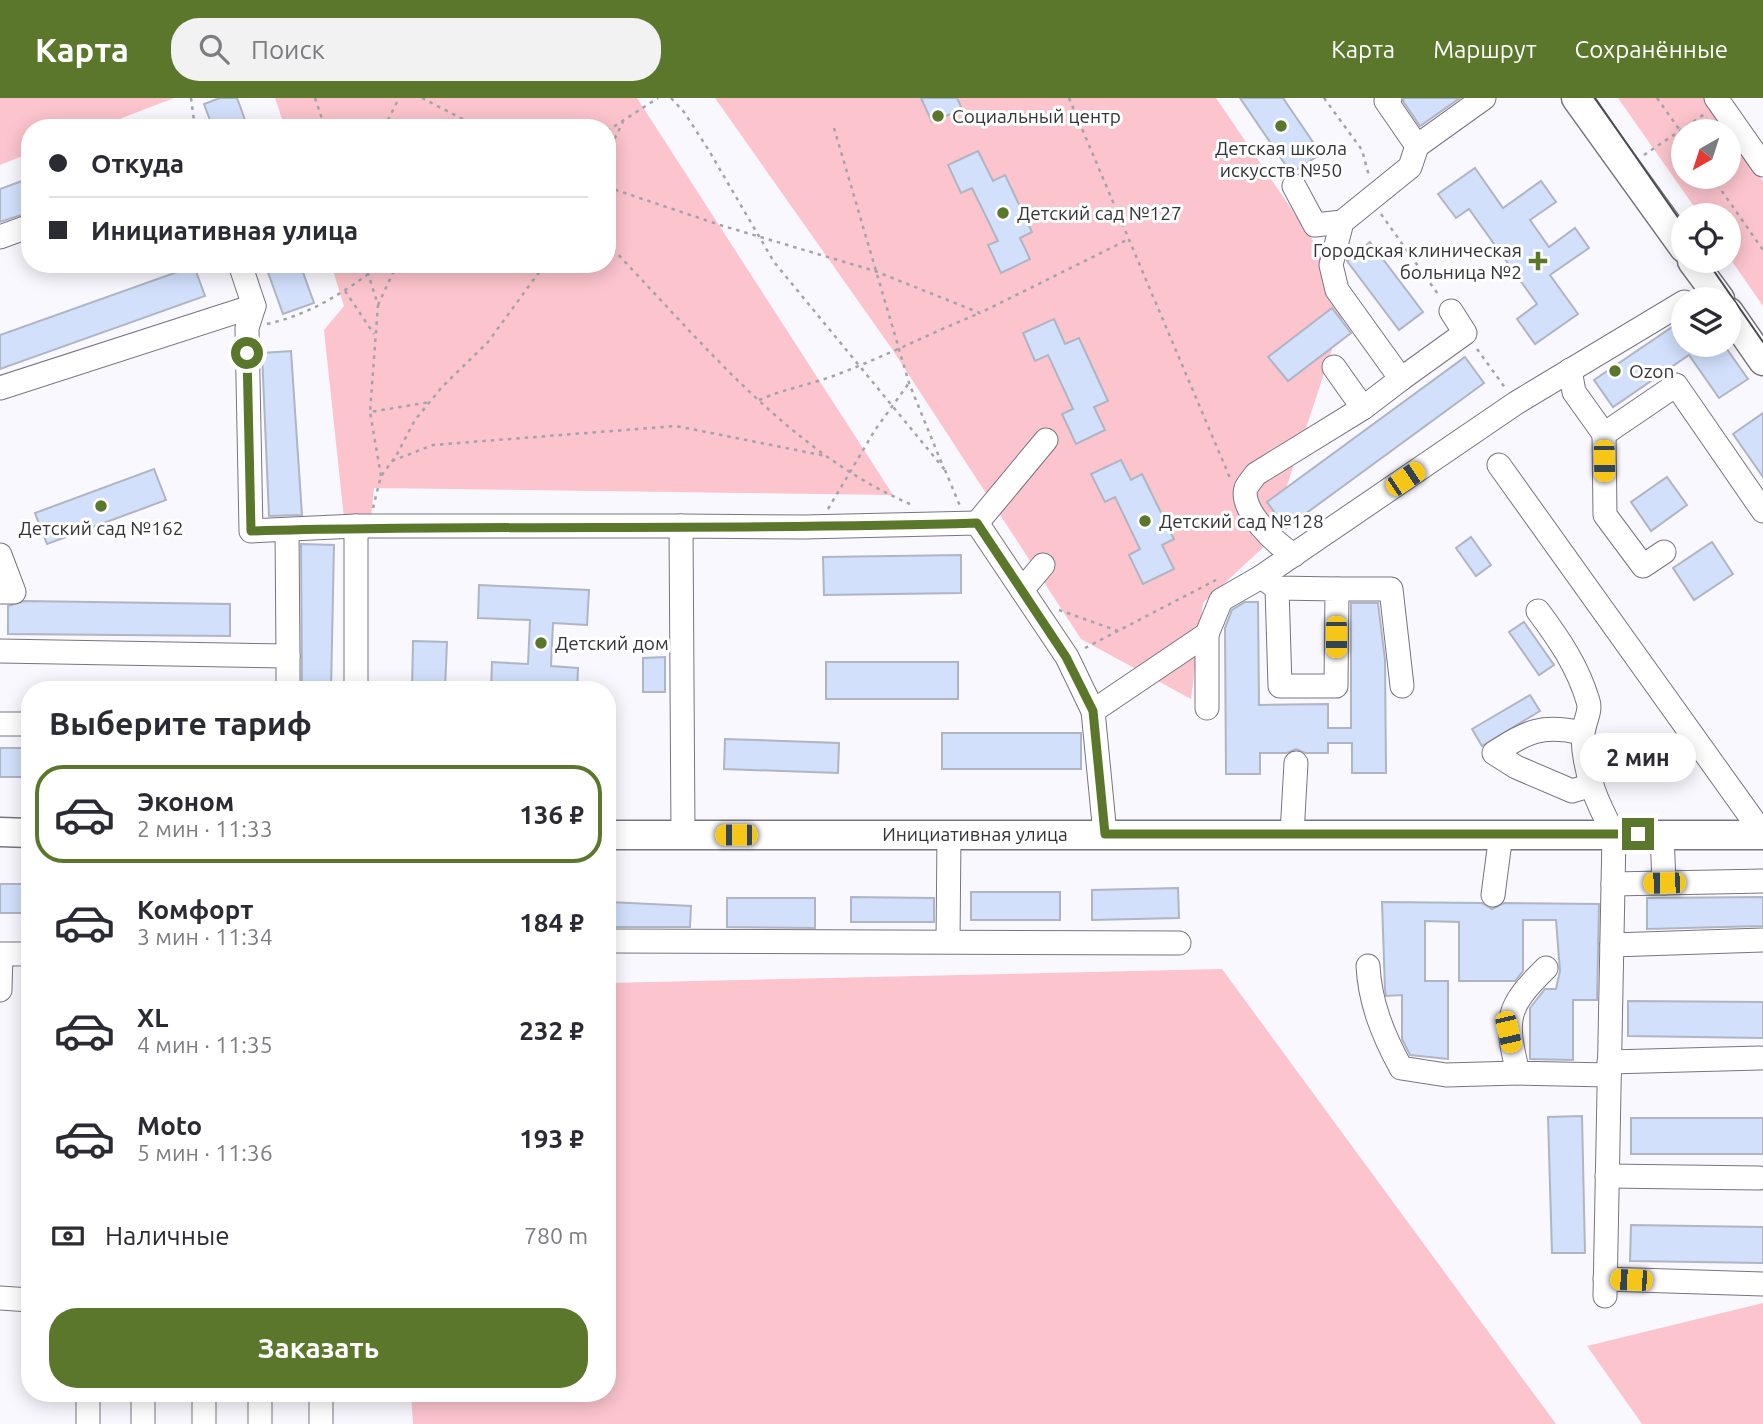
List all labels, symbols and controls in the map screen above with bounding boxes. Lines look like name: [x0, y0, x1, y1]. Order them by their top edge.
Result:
search box: [171, 18, 661, 81]
icon: search: [195, 30, 233, 68]
text: Карта: [35, 31, 129, 68]
text: Поиск: [251, 35, 325, 64]
text: Карта: [1331, 36, 1395, 63]
text: Маршрут: [1433, 36, 1537, 63]
text: Сохранённые: [1575, 36, 1728, 63]
place label: Социальный центр: [952, 105, 1121, 127]
marker: Социальный центр: [930, 108, 946, 124]
marker: Детская школа искусств №50: [1273, 118, 1289, 134]
north arrow: [1671, 119, 1741, 189]
map controls: [1671, 119, 1741, 357]
place label: Детская школа искусств №50: [1215, 137, 1347, 181]
text: Откуда: [91, 149, 184, 178]
place label: Детский сад №127: [1017, 202, 1182, 224]
button: locate: [1671, 203, 1741, 273]
marker: Детский сад №127: [995, 205, 1011, 221]
text: Инициативная улица: [91, 216, 358, 245]
place label: Городская клиническая больница №2: [1313, 239, 1522, 283]
marker: Городская клиническая больница №2: [1528, 251, 1548, 271]
button: layers: [1671, 287, 1741, 357]
route start: [231, 337, 263, 369]
place label: Ozon: [1629, 360, 1674, 382]
marker: Ozon: [1607, 363, 1623, 379]
car: [1594, 440, 1615, 482]
car: [1382, 459, 1429, 499]
marker: Детский сад №162: [93, 498, 109, 514]
place label: Детский сад №128: [1159, 510, 1324, 532]
marker: Детский сад №128: [1137, 513, 1153, 529]
place label: Детский сад №162: [19, 517, 183, 539]
car: [1326, 616, 1347, 658]
place label: Детский дом: [555, 632, 669, 654]
marker: Детский дом: [533, 635, 549, 651]
text: Выберите тариф: [49, 705, 312, 741]
callout: 2 мин: [1580, 732, 1696, 782]
text: 2 мин: [1606, 745, 1670, 770]
icon: car: [53, 783, 116, 846]
text: Эконом: [137, 787, 234, 816]
text: 136 ₽: [519, 800, 584, 829]
text: 2 мин · 11:33: [137, 816, 273, 841]
route end: [1622, 818, 1654, 850]
street label: Инициативная улица: [882, 823, 1068, 845]
car: [716, 825, 758, 846]
car: [1643, 872, 1686, 894]
icon: car: [53, 891, 116, 954]
text: Комфорт: [137, 895, 253, 924]
text: 184 ₽: [519, 908, 584, 937]
text: 3 мин · 11:34: [137, 924, 273, 949]
icon: car: [53, 999, 116, 1062]
text: XL: [137, 1003, 168, 1032]
car: [1494, 1009, 1523, 1055]
text: 232 ₽: [519, 1016, 584, 1045]
text: 4 мин · 11:35: [137, 1032, 273, 1057]
icon: car: [53, 1107, 116, 1170]
text: Moto: [137, 1111, 202, 1140]
text: 193 ₽: [519, 1124, 584, 1153]
text: 5 мин · 11:36: [137, 1140, 273, 1165]
icon: cash: [49, 1217, 87, 1255]
text: Наличные: [105, 1221, 230, 1250]
text: 780 m: [524, 1223, 588, 1248]
car: [1610, 1269, 1653, 1291]
button: Заказать: [49, 1308, 588, 1388]

